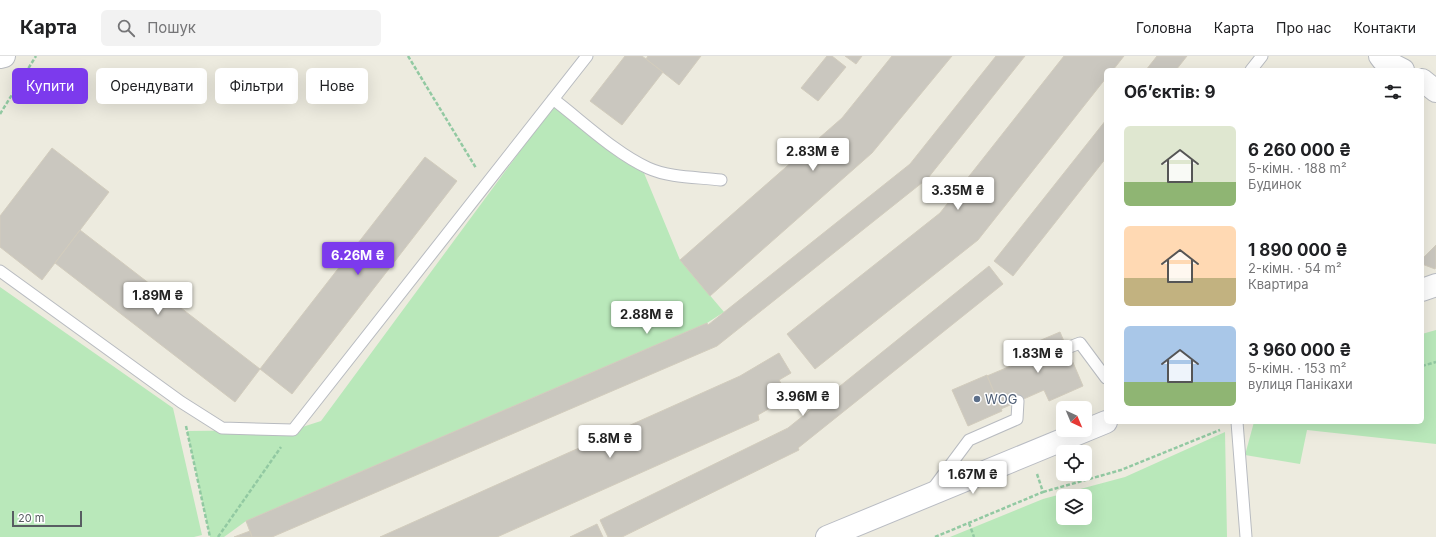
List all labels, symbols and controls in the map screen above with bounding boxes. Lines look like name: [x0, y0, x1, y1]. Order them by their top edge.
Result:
search box: [101, 10, 381, 46]
text: Карта: [20, 16, 77, 39]
icon: search: [115, 17, 137, 39]
text: Пошук: [147, 18, 196, 37]
text: Головна: [1136, 19, 1192, 36]
text: Карта: [1214, 19, 1254, 36]
text: Про нас: [1276, 19, 1331, 36]
text: Контакти: [1353, 19, 1416, 36]
chip: Купити: [12, 68, 88, 104]
chip: Орендувати: [96, 68, 207, 104]
chip: Фільтри: [215, 68, 298, 104]
chip: Нове: [306, 68, 368, 104]
icon: filters: [1382, 81, 1404, 103]
text: Об’єктів: 9: [1124, 82, 1216, 102]
pin: 2.83M ₴: [776, 138, 850, 172]
text: 6 260 000 ₴: [1248, 140, 1351, 160]
icon: home: [1156, 142, 1204, 190]
text: 2.83M ₴: [786, 143, 840, 159]
text: 5-кімн. · 188 m²: [1248, 160, 1347, 176]
text: Будинок: [1248, 176, 1302, 192]
pin: 3.35M ₴: [921, 177, 995, 211]
text: 3.35M ₴: [931, 182, 985, 198]
text: 1 890 000 ₴: [1248, 240, 1348, 260]
pin: 6.26M ₴: [321, 242, 395, 276]
icon: home: [1156, 242, 1204, 290]
text: 6.26M ₴: [331, 247, 385, 263]
text: 2-кімн. · 54 m²: [1248, 260, 1342, 276]
text: Квартира: [1248, 276, 1309, 292]
pin: 1.89M ₴: [121, 282, 195, 316]
text: 1.89M ₴: [132, 287, 184, 303]
pin: 2.88M ₴: [610, 301, 684, 335]
text: 2.88M ₴: [620, 306, 674, 322]
pin: 1.83M ₴: [1001, 340, 1075, 374]
text: 3 960 000 ₴: [1248, 340, 1352, 360]
icon: home: [1156, 342, 1204, 390]
text: 1.83M ₴: [1012, 345, 1064, 361]
text: 5-кімн. · 153 m²: [1248, 360, 1347, 376]
text: вулиця Панікахи: [1248, 376, 1353, 392]
pin: 3.96M ₴: [766, 383, 840, 417]
text: 3.96M ₴: [776, 388, 830, 404]
place label: WOG: [985, 391, 1017, 407]
marker: WOG: [972, 394, 982, 404]
north arrow: [1056, 401, 1092, 437]
map controls: [1056, 401, 1092, 525]
pin: 5.8M ₴: [577, 425, 643, 459]
text: 5.8M ₴: [587, 430, 633, 446]
button: locate: [1056, 445, 1092, 481]
pin: 1.67M ₴: [936, 461, 1010, 495]
text: 1.67M ₴: [948, 466, 998, 482]
button: layers: [1056, 489, 1092, 525]
scale bar: [12, 509, 82, 528]
text: 20 m: [18, 511, 44, 525]

